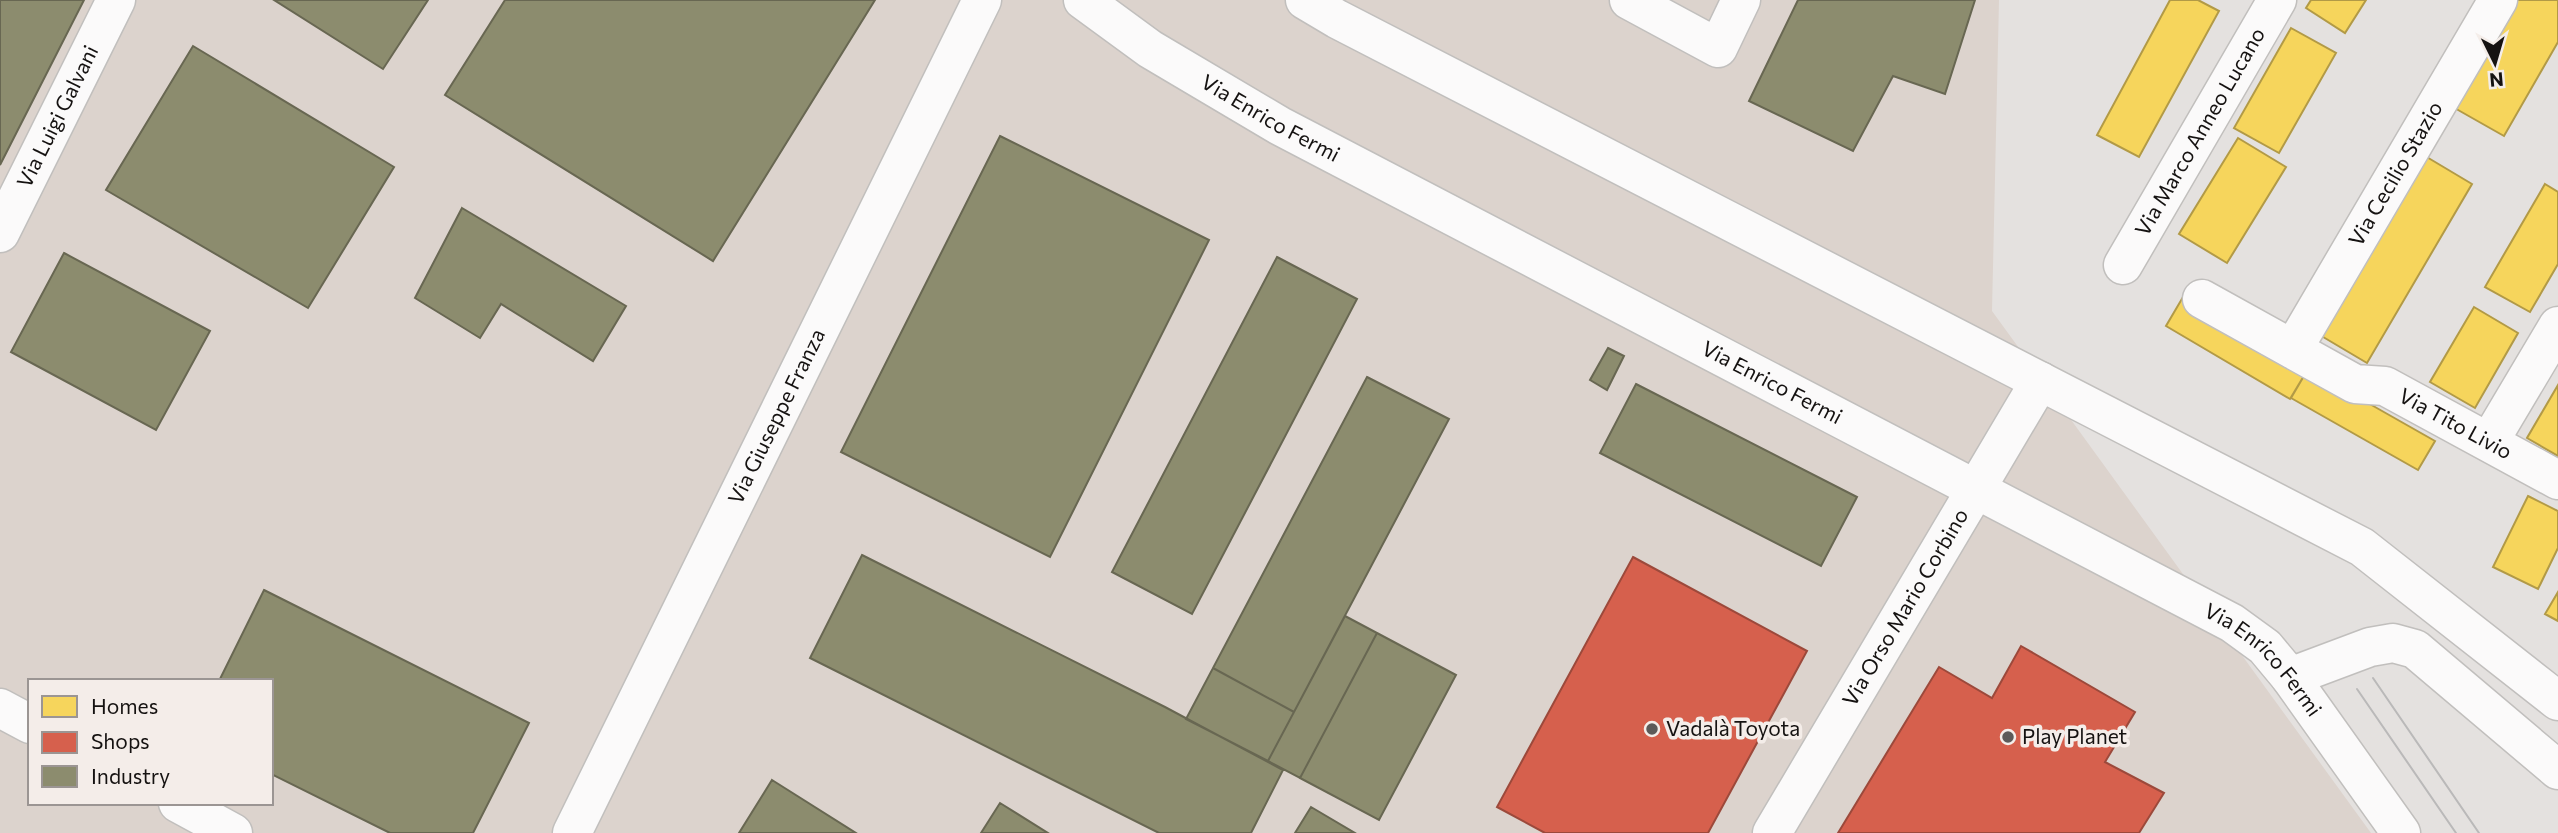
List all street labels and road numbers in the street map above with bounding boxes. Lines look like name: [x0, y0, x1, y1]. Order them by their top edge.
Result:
street label: Via Marco Anneo Lucano: [2129, 22, 2269, 240]
street label: Via Luigi Galvani: [11, 41, 102, 191]
street label: Via Enrico Fermi: [1197, 68, 1344, 166]
street label: Via Cecilio Stazio: [2342, 96, 2447, 250]
street label: Via Giuseppe Franza: [722, 324, 829, 508]
street label: Via Enrico Fermi: [1698, 335, 1847, 428]
street label: Via Tito Livio: [2395, 382, 2517, 464]
street label: Via Orso Mario Corbino: [1836, 504, 1973, 710]
street label: Via Enrico Fermi: [2201, 597, 2328, 721]

